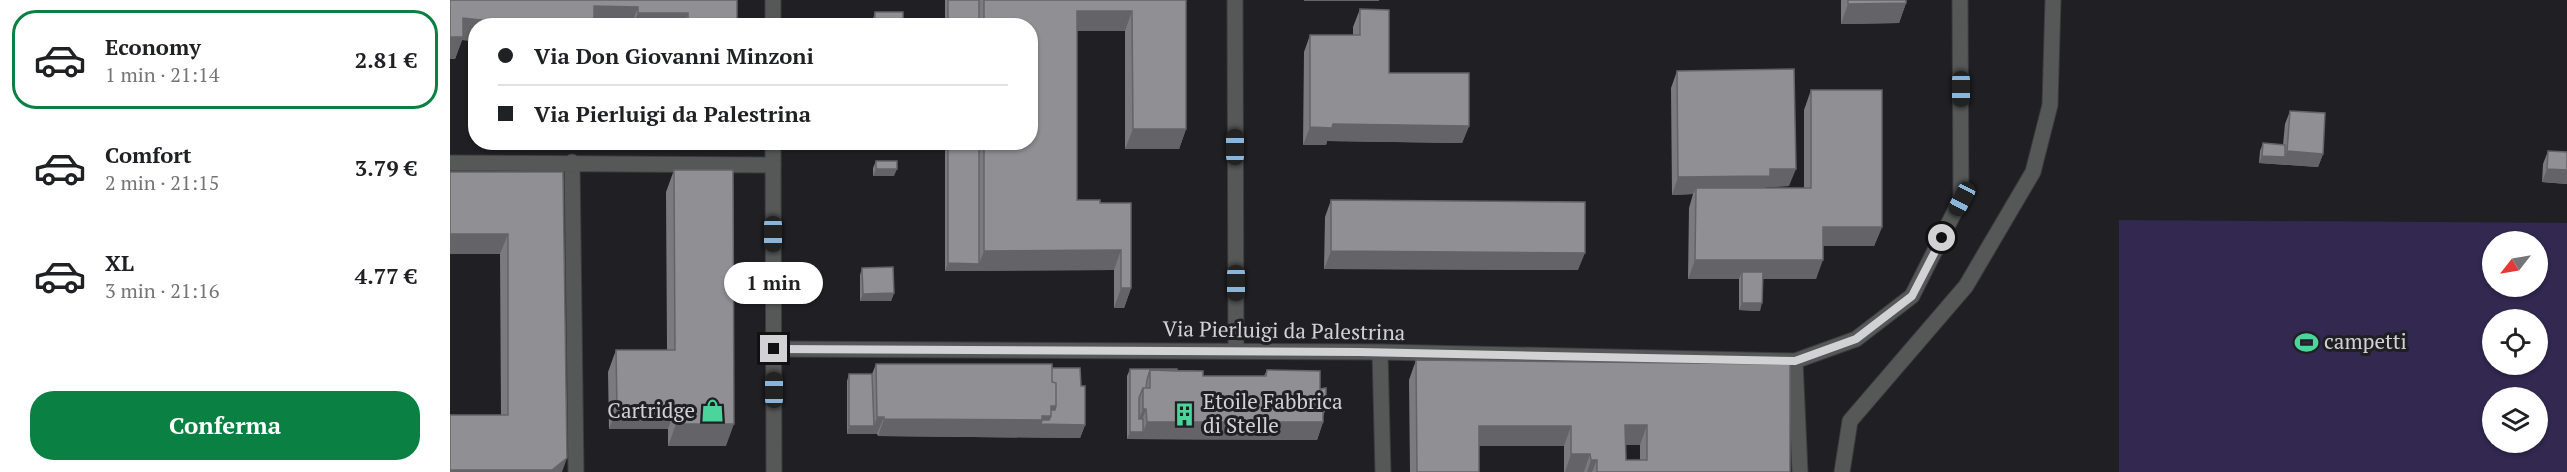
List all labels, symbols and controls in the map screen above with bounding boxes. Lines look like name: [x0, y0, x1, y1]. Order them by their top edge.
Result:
text: Economy: [105, 32, 201, 61]
icon: car: [33, 33, 87, 87]
text: Via Don Giovanni Minzoni: [534, 41, 814, 70]
text: 2.81 €: [355, 45, 417, 74]
text: 1 min · 21:14: [105, 61, 219, 88]
car: [1952, 71, 1970, 107]
text: Via Pierluigi da Palestrina: [534, 99, 811, 128]
car: [1226, 129, 1244, 165]
text: Comfort: [105, 140, 191, 169]
icon: car: [33, 141, 87, 195]
text: 3.79 €: [355, 153, 417, 182]
text: 2 min · 21:15: [105, 169, 219, 196]
car: [1946, 179, 1978, 219]
car: [764, 216, 782, 252]
route start: [1928, 224, 1955, 251]
north arrow: [2482, 231, 2548, 297]
map controls: [2482, 231, 2548, 453]
text: XL: [105, 248, 134, 277]
icon: car: [33, 249, 87, 303]
text: 4.77 €: [355, 261, 417, 290]
callout: 1 min: [724, 262, 824, 304]
car: [1227, 265, 1245, 301]
text: 1 min: [746, 269, 801, 296]
text: 3 min · 21:16: [105, 277, 219, 304]
button: locate: [2482, 309, 2548, 375]
street label: Via Pierluigi da Palestrina: [1162, 314, 1406, 346]
place label: campetti: [2324, 327, 2407, 355]
sports icon: campetti: [2293, 329, 2319, 355]
route end: [760, 335, 787, 362]
car: [765, 372, 783, 408]
place label: Etoile Fabbrica di Stelle: [1203, 387, 1343, 439]
button: layers: [2482, 387, 2548, 453]
button: Conferma: [30, 391, 420, 460]
place label: Cartridge: [607, 396, 695, 424]
shop icon: Cartridge: [700, 398, 726, 424]
building icon: Etoile Fabbrica di Stelle: [1172, 401, 1198, 427]

